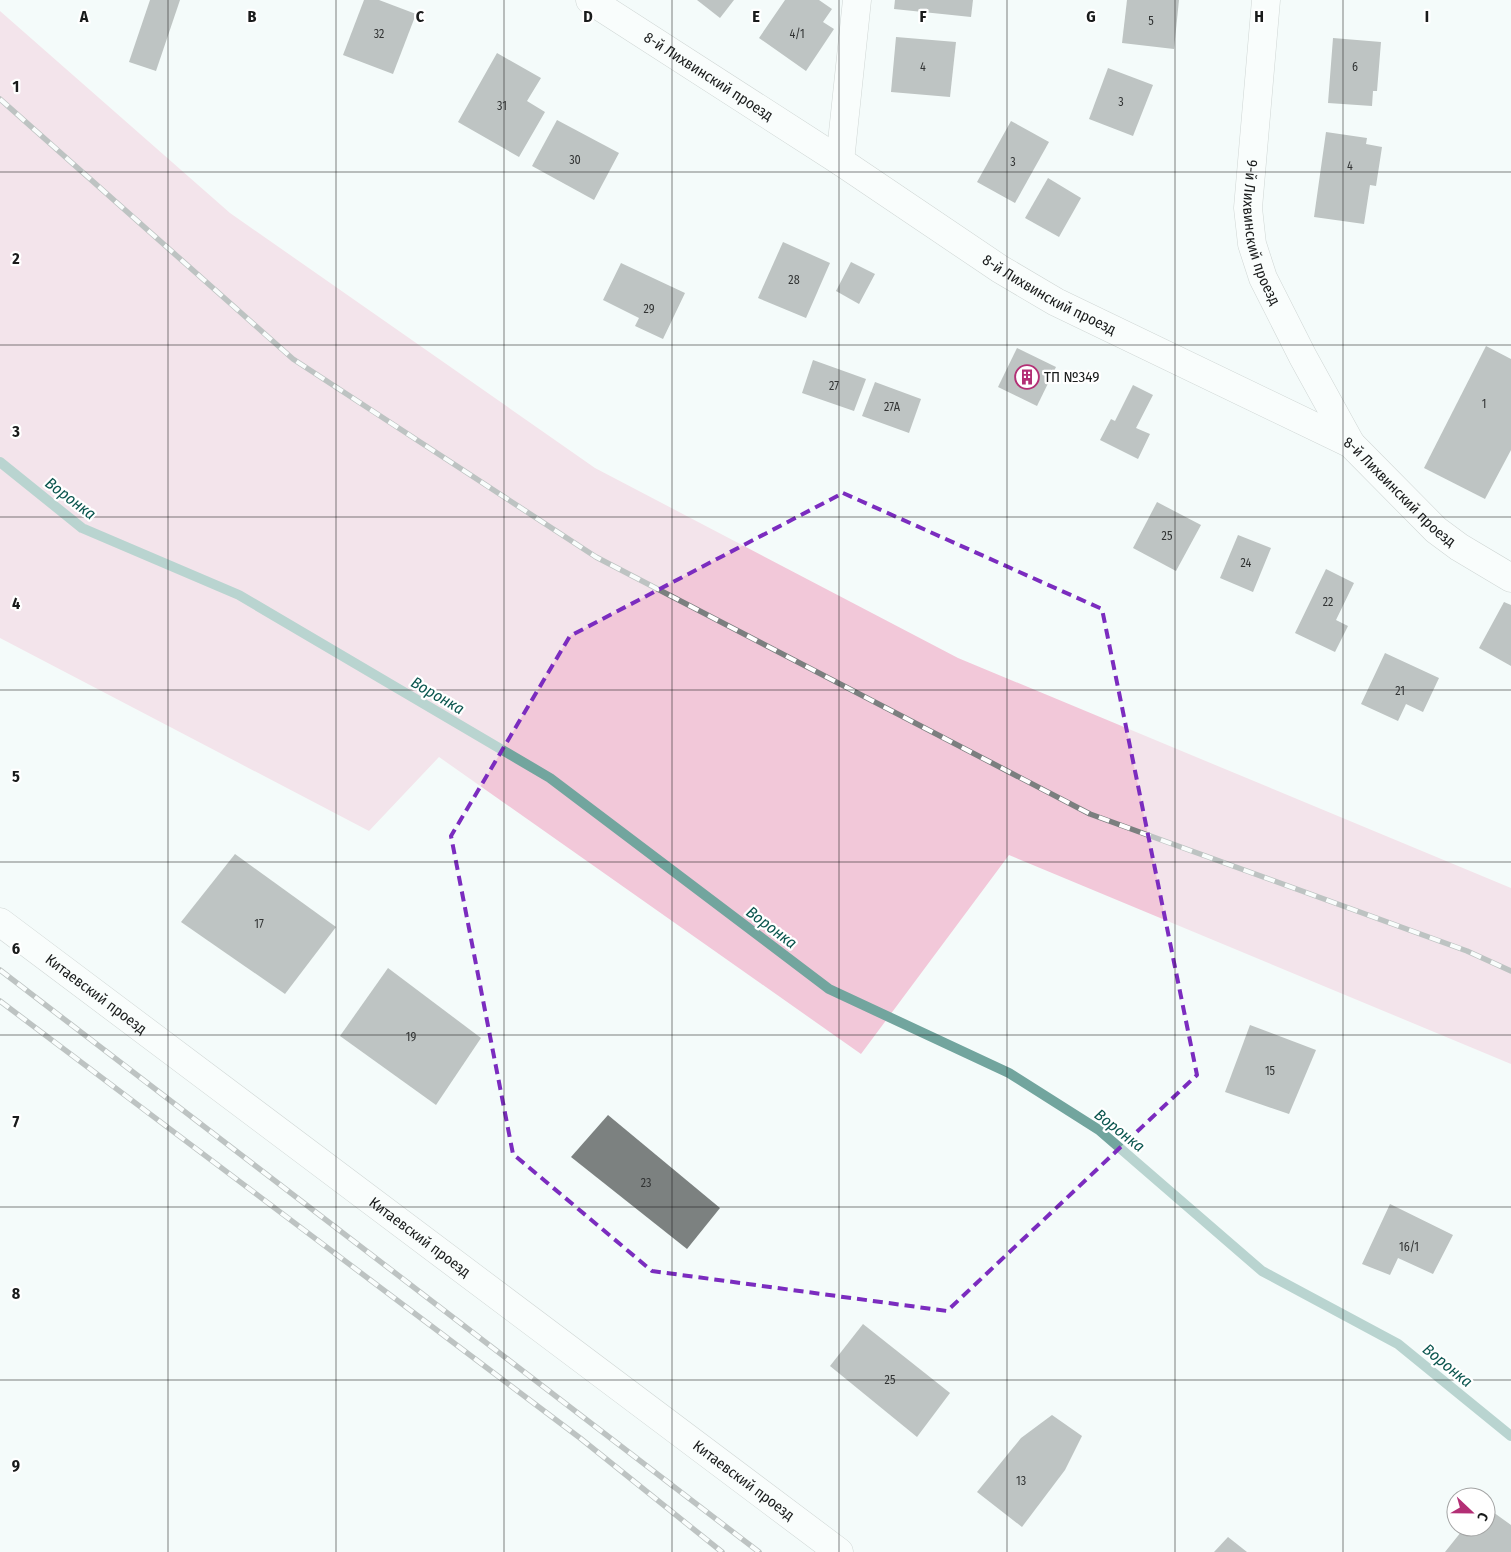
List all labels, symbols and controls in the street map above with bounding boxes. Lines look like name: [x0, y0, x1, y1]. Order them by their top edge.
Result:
text: A: [79, 7, 89, 26]
text: B: [248, 7, 257, 26]
text: C: [416, 7, 425, 26]
text: D: [583, 7, 593, 26]
text: E: [752, 7, 760, 26]
text: F: [919, 7, 927, 26]
text: G: [1086, 7, 1096, 26]
text: H: [1254, 7, 1264, 26]
text: I: [1425, 7, 1429, 26]
house number: 5: [1148, 14, 1154, 28]
house number: 32: [374, 27, 384, 41]
house number: 4/1: [789, 27, 805, 41]
street label: 8-й Лихвинский проезд: [641, 28, 776, 124]
house number: 4: [920, 60, 926, 74]
house number: 6: [1352, 60, 1358, 74]
text: 1: [13, 77, 19, 96]
house number: 3: [1118, 95, 1124, 109]
house number: 31: [497, 99, 507, 113]
house number: 30: [569, 153, 581, 167]
house number: 3: [1010, 155, 1016, 169]
street label: 9-й Лихвинский проезд: [1239, 159, 1284, 308]
house number: 4: [1347, 159, 1353, 173]
text: 2: [11, 249, 20, 268]
street label: 8-й Лихвинский проезд: [979, 251, 1119, 339]
house number: 28: [788, 273, 800, 287]
house number: 29: [643, 302, 655, 316]
building icon: ТП №349: [1014, 364, 1040, 390]
place label: ТП №349: [1044, 368, 1100, 386]
house number: 27: [829, 379, 839, 393]
house number: 1: [1482, 397, 1486, 411]
house number: 27А: [884, 400, 901, 414]
text: 3: [11, 422, 20, 441]
street label: 8-й Лихвинский проезд: [1341, 433, 1459, 550]
water label: Воронка: [42, 473, 100, 524]
house number: 25: [1162, 529, 1173, 543]
house number: 24: [1241, 556, 1252, 570]
text: 4: [12, 594, 20, 613]
house number: 22: [1323, 595, 1333, 609]
water label: Воронка: [408, 673, 468, 718]
house number: 21: [1395, 684, 1405, 698]
text: 5: [12, 767, 20, 786]
water label: Воронка: [743, 902, 801, 953]
house number: 17: [254, 917, 264, 931]
text: 6: [12, 939, 20, 958]
street label: Китаевский проезд: [42, 950, 150, 1038]
house number: 19: [406, 1030, 416, 1044]
house number: 15: [1265, 1064, 1276, 1078]
water label: Воронка: [1091, 1105, 1149, 1156]
text: 7: [13, 1112, 20, 1131]
house number: 23: [641, 1176, 651, 1190]
street label: Китаевский проезд: [366, 1193, 474, 1281]
house number: 16/1: [1399, 1240, 1419, 1254]
text: 8: [12, 1284, 21, 1303]
water label: Воронка: [1419, 1340, 1476, 1391]
house number: 25: [885, 1373, 896, 1387]
street label: Китаевский проезд: [689, 1437, 798, 1524]
text: 9: [12, 1456, 20, 1475]
house number: 13: [1016, 1474, 1026, 1488]
north arrow: [1446, 1487, 1496, 1537]
text: С: [1473, 1510, 1492, 1524]

